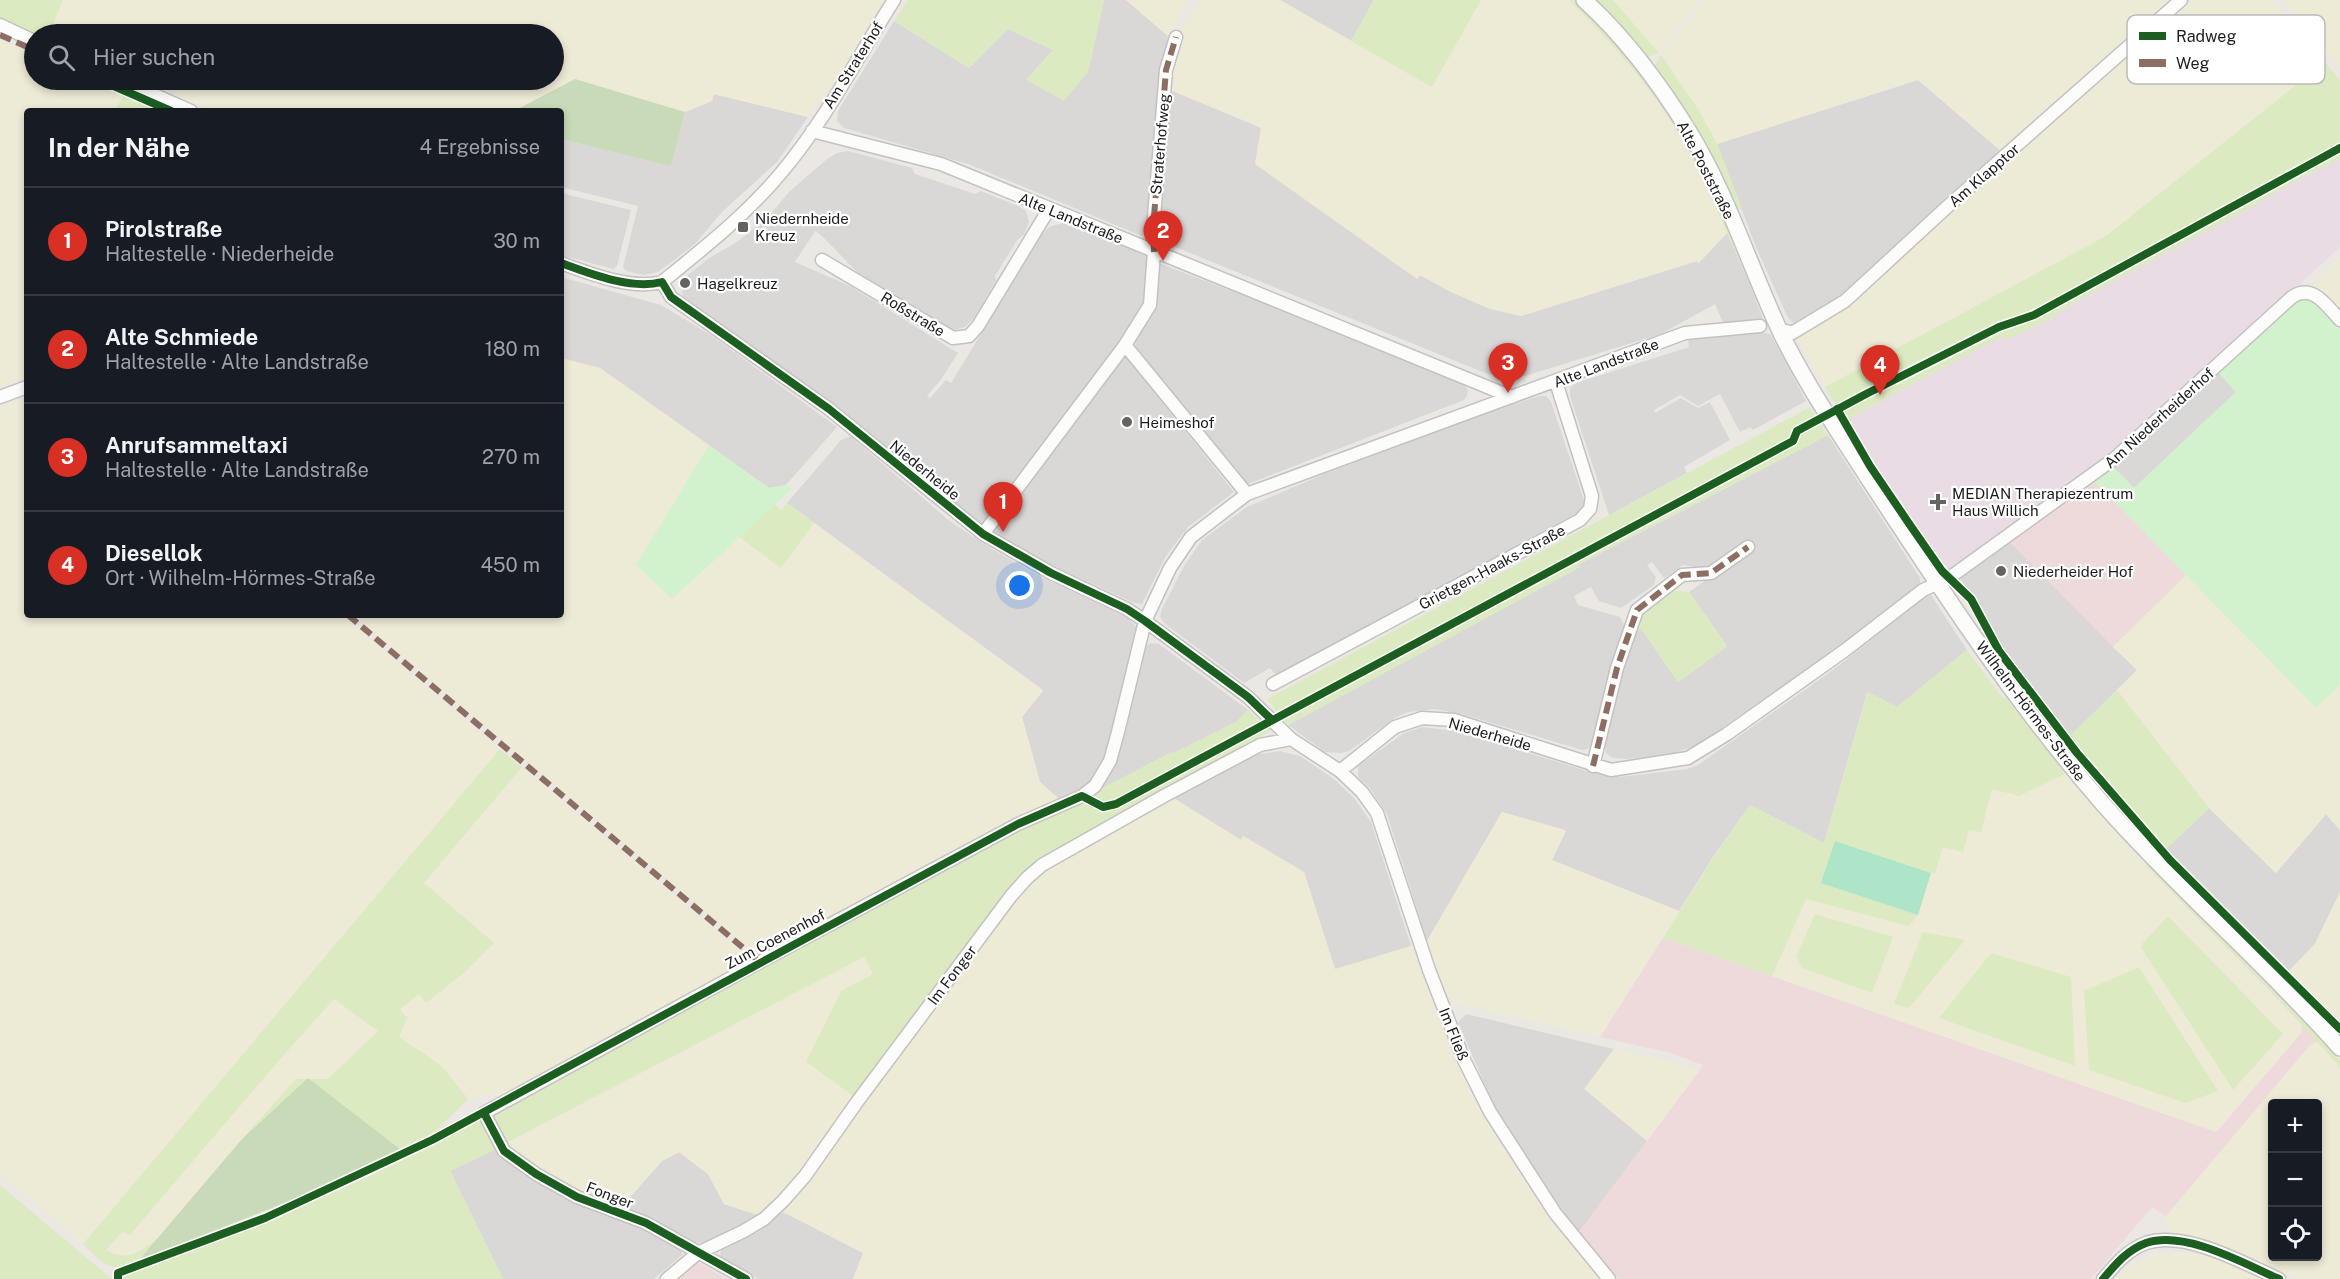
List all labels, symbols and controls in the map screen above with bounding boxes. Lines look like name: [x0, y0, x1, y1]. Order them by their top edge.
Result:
legend: [2127, 15, 2325, 84]
street label: Am Straterhof: [820, 18, 887, 112]
search box: [24, 24, 564, 90]
text: Radweg: [2176, 27, 2236, 46]
icon: search: [45, 41, 78, 74]
text: Hier suchen: [93, 44, 215, 70]
text: Weg: [2176, 54, 2210, 73]
street label: Straterhofweg: [1147, 93, 1173, 195]
street label: Alte Poststraße: [1674, 118, 1738, 222]
text: In der Nähe: [48, 132, 190, 163]
text: 4 Ergebnisse: [420, 135, 540, 159]
street label: Am Klapptor: [1945, 140, 2023, 210]
street label: Alte Landstraße: [1016, 189, 1126, 247]
place label: Niedernheide Kreuz: [755, 210, 849, 244]
pin: 2: [1144, 212, 1182, 261]
text: Pirolstraße: [105, 216, 222, 242]
marker: Niedernheide Kreuz: [736, 220, 750, 234]
text: 1: [63, 229, 72, 253]
text: 30 m: [493, 229, 540, 253]
text: Haltestelle · Niederheide: [105, 242, 334, 266]
place label: Hagelkreuz: [697, 275, 777, 292]
marker: Hagelkreuz: [678, 276, 692, 290]
street label: Roßstraße: [878, 288, 948, 340]
text: Alte Schmiede: [105, 324, 258, 350]
street label: Alte Landstraße: [1551, 335, 1661, 391]
text: 2: [61, 337, 74, 361]
text: 180 m: [485, 337, 540, 361]
pin: 3: [1488, 344, 1528, 393]
pin: 4: [1860, 346, 1900, 395]
text: Haltestelle · Alte Landstraße: [105, 350, 369, 374]
street label: Am Niederheiderhof: [2101, 364, 2217, 472]
place label: Heimeshof: [1139, 414, 1215, 431]
marker: Heimeshof: [1120, 415, 1134, 429]
text: Anrufsammeltaxi: [105, 432, 288, 458]
street label: Niederheide: [887, 437, 963, 503]
text: 3: [61, 445, 74, 469]
text: 270 m: [482, 445, 540, 469]
text: Haltestelle · Alte Landstraße: [105, 458, 369, 482]
pin: 1: [984, 482, 1022, 532]
place label: MEDIAN Therapiezentrum Haus Willich: [1952, 485, 2133, 519]
marker: MEDIAN Therapiezentrum Haus Willich: [1929, 493, 1947, 511]
street label: Grietgen-Haaks-Straße: [1416, 521, 1568, 613]
text: Diesellok: [105, 540, 203, 566]
text: 4: [61, 553, 74, 577]
text: 450 m: [480, 553, 540, 577]
place label: Niederheider Hof: [2013, 563, 2133, 580]
marker: Niederheider Hof: [1994, 564, 2008, 578]
text: Ort · Wilhelm-Hörmes-Straße: [105, 566, 376, 590]
your location: [1005, 571, 1034, 600]
street label: Wilhelm-Hörmes-Straße: [1973, 638, 2089, 784]
street label: Niederheide: [1447, 714, 1533, 754]
street label: Zum Coenenhof: [722, 905, 828, 973]
street label: Im Fonger: [924, 942, 980, 1008]
street label: Im Fließ: [1436, 1005, 1472, 1063]
map controls: [2268, 1099, 2322, 1261]
button: +: [2268, 1099, 2322, 1153]
button: −: [2268, 1153, 2322, 1207]
street label: Fonger: [584, 1178, 636, 1212]
button: locate: [2268, 1207, 2322, 1261]

